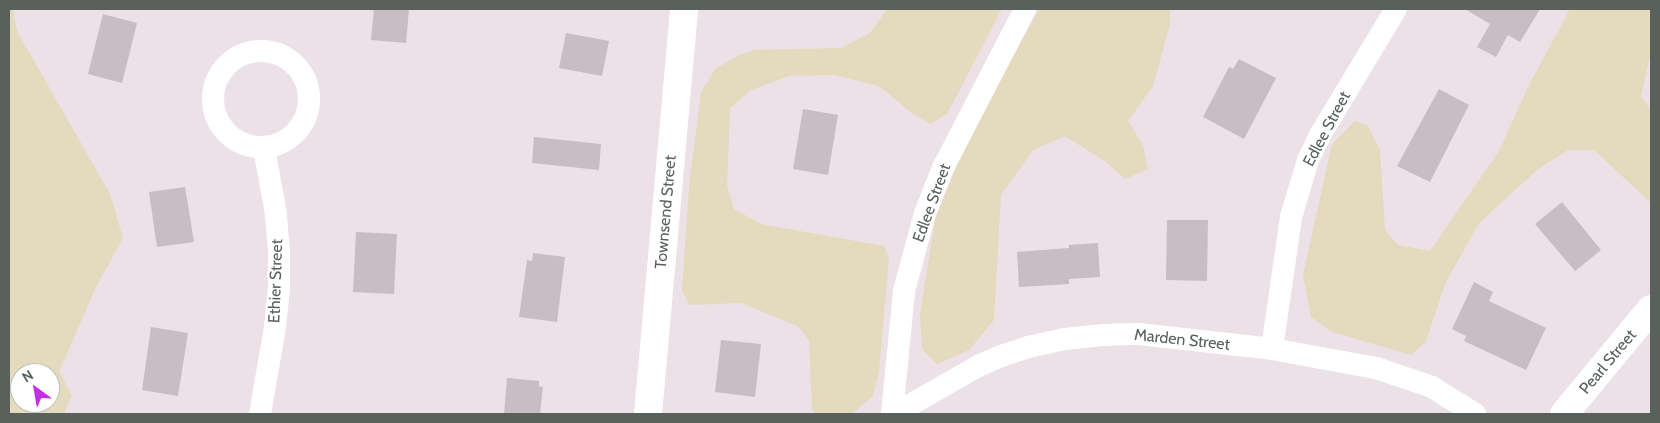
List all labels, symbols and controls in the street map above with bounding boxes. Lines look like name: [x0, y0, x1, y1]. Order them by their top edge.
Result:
street label: Edlee Street: [1299, 88, 1355, 170]
street label: Townsend Street: [651, 154, 681, 270]
street label: Edlee Street: [909, 161, 955, 245]
street label: Ethier Street: [265, 239, 287, 323]
street label: Marden Street: [1133, 325, 1231, 355]
street label: Pearl Street: [1575, 326, 1641, 398]
north arrow: [10, 363, 60, 413]
text: N: [19, 366, 37, 386]

